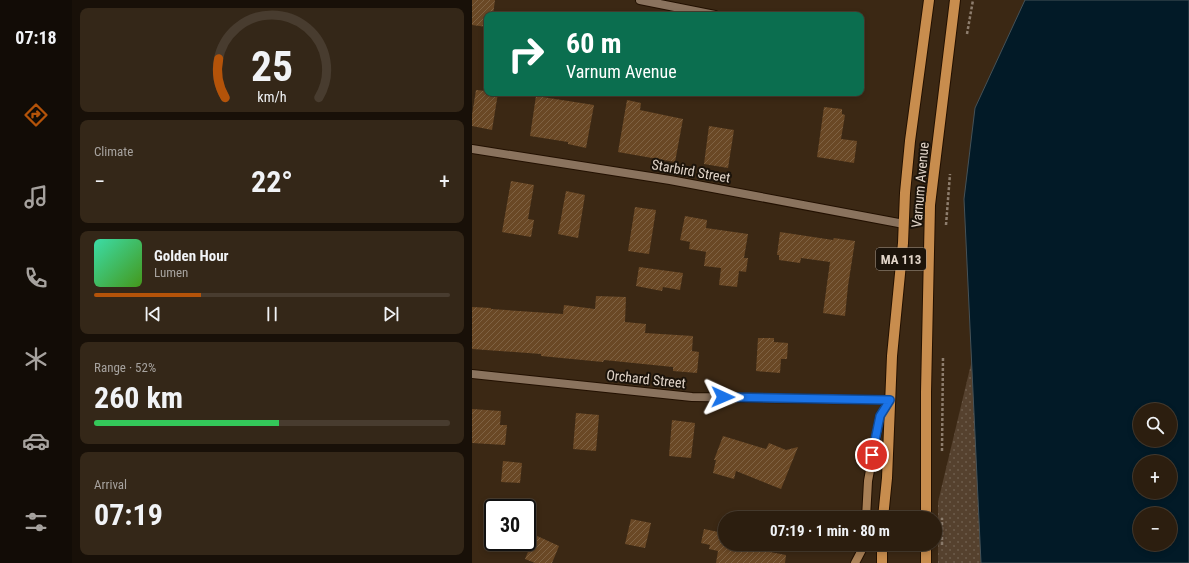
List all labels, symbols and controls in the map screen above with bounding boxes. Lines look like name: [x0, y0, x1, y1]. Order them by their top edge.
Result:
text: 07:18: [15, 27, 57, 48]
text: 60 m: [566, 27, 622, 60]
icon: right: [500, 28, 552, 80]
text: 25: [251, 42, 293, 91]
text: Varnum Avenue: [566, 61, 677, 82]
text: km/h: [257, 89, 287, 105]
icon: directions: [22, 101, 50, 129]
street label: Varnum Avenue: [908, 141, 932, 229]
text: Climate: [94, 144, 133, 159]
street label: Starbird Street: [650, 156, 732, 186]
text: 22°: [251, 164, 293, 199]
text: −: [94, 169, 105, 194]
text: +: [439, 169, 450, 194]
icon: music: [22, 183, 50, 211]
text: Golden Hour: [154, 247, 229, 265]
road number: MA 113: [876, 248, 926, 270]
icon: phone: [22, 264, 50, 292]
text: Lumen: [154, 265, 188, 280]
icon: previous: [142, 303, 164, 325]
icon: pause: [261, 303, 283, 325]
icon: next: [380, 303, 402, 325]
icon: climate: [22, 345, 50, 373]
text: Range · 52%: [94, 360, 156, 375]
street label: Orchard Street: [606, 367, 686, 391]
position arrow: [702, 376, 744, 418]
text: 260 km: [94, 380, 183, 415]
map controls: [1133, 403, 1177, 551]
button: search: [1133, 403, 1177, 447]
icon: car: [22, 427, 50, 455]
pin: [855, 438, 889, 472]
icon: arrive: [861, 444, 883, 466]
button: +: [1133, 455, 1177, 499]
text: Arrival: [94, 477, 127, 492]
text: 07:19: [94, 497, 163, 532]
speed limit sign: 30: [484, 499, 536, 551]
button: −: [1133, 507, 1177, 551]
icon: filters: [22, 508, 50, 536]
text: 07:19 · 1 min · 80 m: [770, 522, 890, 540]

